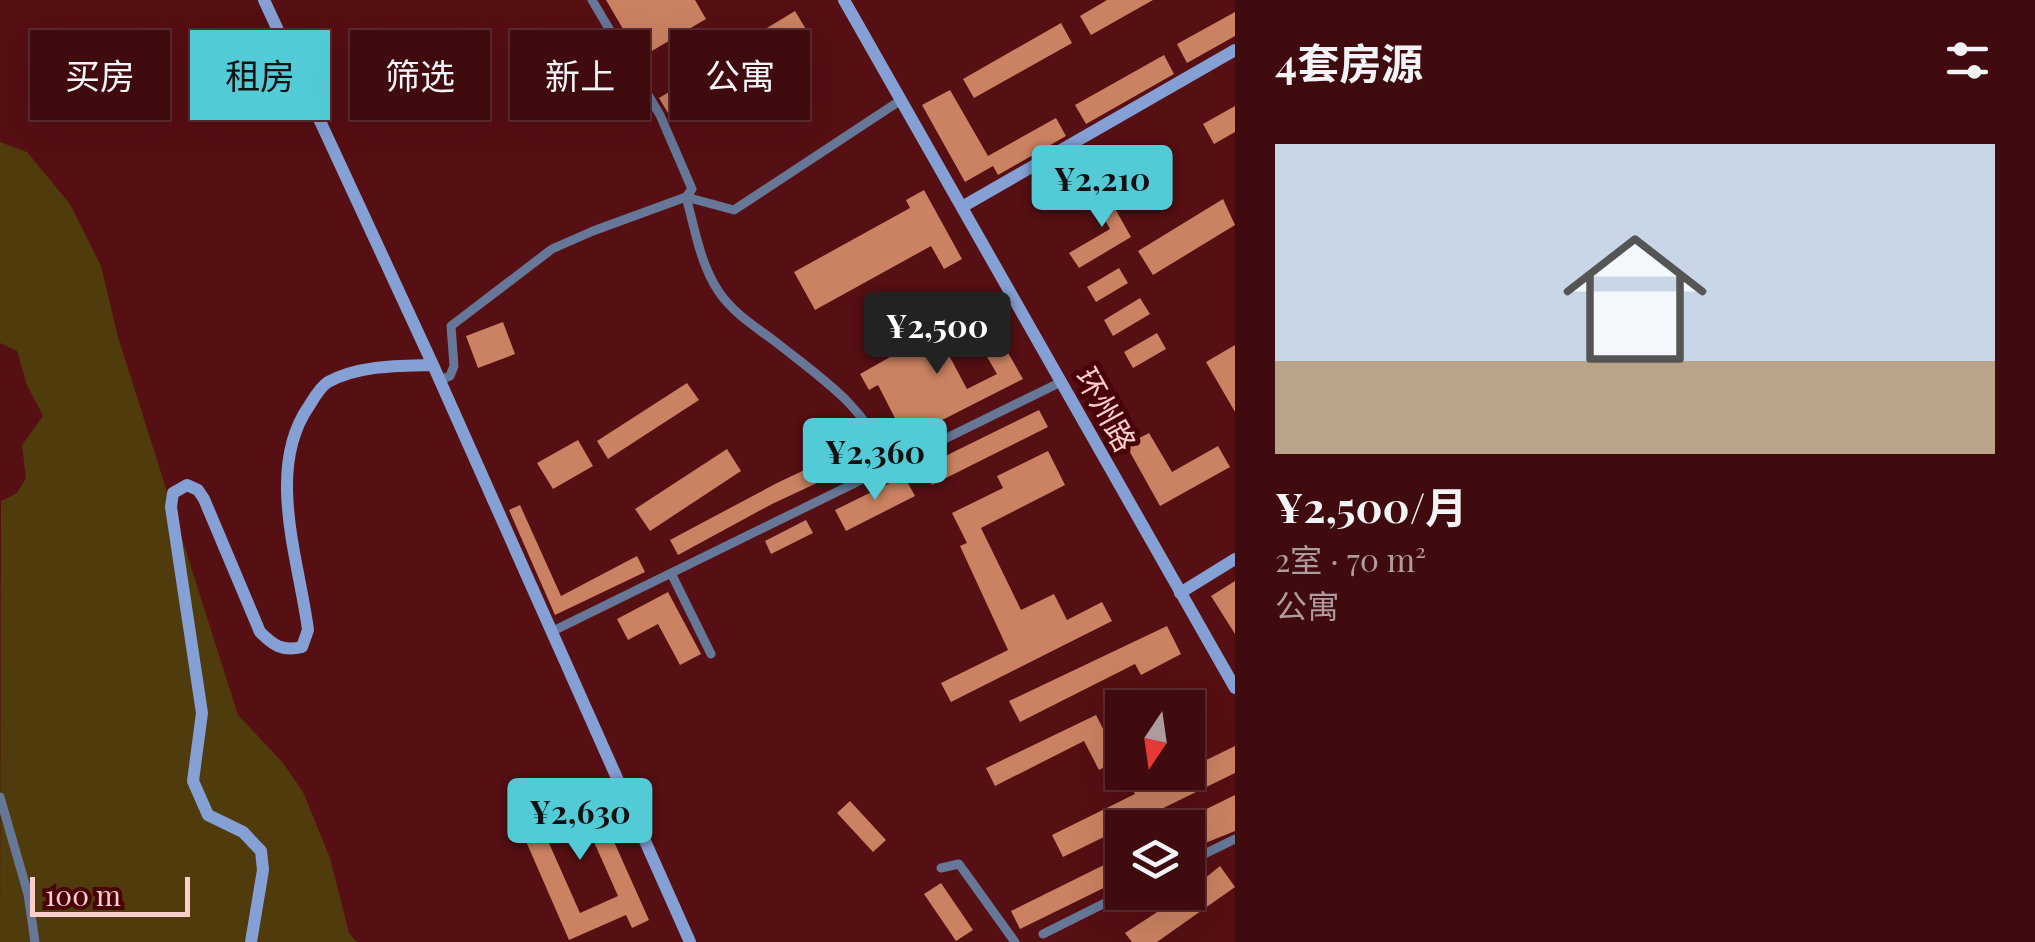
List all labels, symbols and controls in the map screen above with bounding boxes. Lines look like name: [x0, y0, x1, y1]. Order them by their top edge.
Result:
chip: 买房: [30, 30, 170, 120]
chip: 租房: [190, 30, 330, 120]
chip: 筛选: [350, 30, 490, 120]
chip: 新上: [510, 30, 650, 120]
chip: 公寓: [670, 30, 810, 120]
icon: filters: [1940, 33, 1995, 88]
text: 4套房源: [1275, 34, 1423, 90]
pin: ¥2,210: [1021, 145, 1183, 230]
text: ¥2,210: [1054, 156, 1150, 199]
icon: home: [1545, 209, 1725, 389]
pin: ¥2,500: [856, 292, 1018, 377]
text: ¥2,500: [886, 303, 988, 346]
street label: 环州路: [1067, 360, 1146, 458]
pin: ¥2,360: [794, 418, 956, 503]
text: ¥2,360: [825, 429, 925, 472]
text: ¥2,500/月: [1275, 478, 1467, 534]
text: 2室 · 70 m²: [1275, 537, 1426, 580]
text: 公寓: [1275, 583, 1339, 626]
north arrow: [1105, 690, 1205, 790]
map controls: [1105, 690, 1205, 910]
pin: ¥2,630: [499, 778, 661, 863]
text: ¥2,630: [529, 789, 631, 832]
button: layers: [1105, 810, 1205, 910]
scale bar: [30, 872, 190, 916]
text: 100 m: [45, 876, 121, 913]

